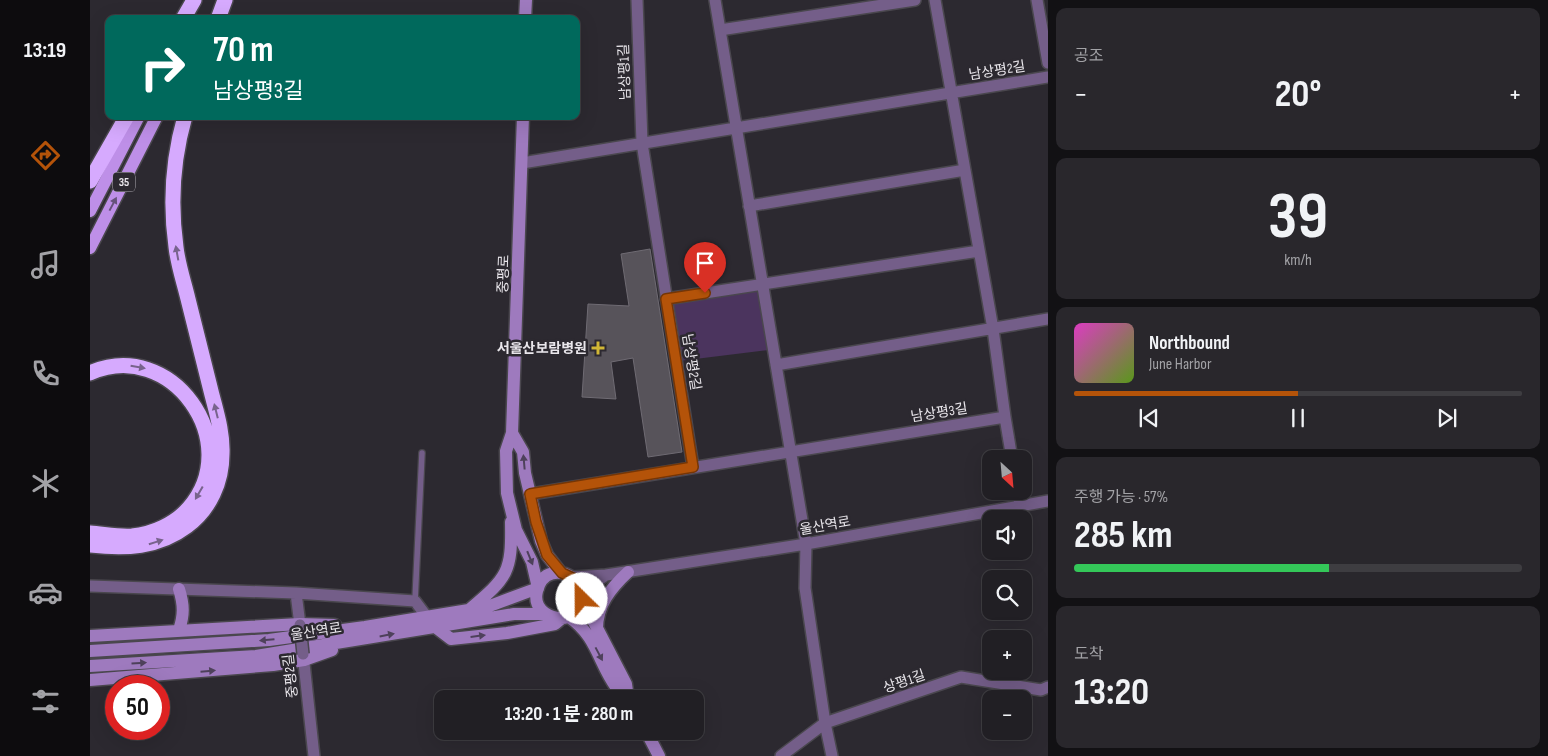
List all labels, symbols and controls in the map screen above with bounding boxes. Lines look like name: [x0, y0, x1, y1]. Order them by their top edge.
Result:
text: 70 m: [213, 29, 273, 72]
icon: right: [130, 35, 195, 100]
text: 13:19: [24, 37, 66, 64]
street label: 남상평1길: [615, 43, 634, 100]
text: 공조: [1074, 47, 1103, 66]
street label: 남상평2길: [967, 58, 1027, 83]
text: 20°: [1275, 72, 1321, 117]
text: 남상평3길: [213, 78, 303, 105]
text: −: [1074, 78, 1088, 111]
text: +: [1508, 78, 1522, 111]
icon: directions: [28, 138, 63, 173]
road number: 35: [113, 172, 135, 192]
text: 39: [1268, 179, 1328, 257]
one-way arrow: [109, 197, 117, 212]
pin: [684, 242, 726, 293]
one-way arrow: [173, 245, 181, 261]
icon: music: [28, 247, 63, 282]
icon: arrive: [691, 249, 719, 277]
text: km/h: [1284, 251, 1312, 270]
street label: 중평로: [494, 254, 513, 294]
street label: 남상평2길: [679, 332, 704, 392]
text: Northbound: [1149, 332, 1230, 355]
place label: 서울산보람병원: [497, 340, 587, 357]
marker: 서울산보람병원: [591, 341, 605, 355]
text: June Harbor: [1149, 355, 1212, 374]
icon: phone: [28, 356, 63, 391]
one-way arrow: [130, 364, 146, 372]
street label: 남상평3길: [909, 400, 969, 425]
one-way arrow: [212, 403, 220, 418]
icon: previous: [1135, 404, 1163, 432]
icon: pause: [1284, 404, 1312, 432]
icon: next: [1433, 404, 1461, 432]
north arrow: [982, 450, 1032, 500]
map controls: [982, 450, 1032, 740]
one-way arrow: [520, 454, 528, 470]
icon: climate: [28, 466, 63, 501]
one-way arrow: [194, 486, 203, 499]
text: 주행 가능 · 57%: [1074, 488, 1168, 507]
button: sound: [982, 510, 1032, 560]
street label: 울산역로: [798, 513, 852, 538]
text: 285 km: [1074, 513, 1172, 558]
one-way arrow: [148, 538, 163, 545]
one-way arrow: [526, 551, 534, 566]
button: search: [982, 570, 1032, 620]
position arrow: [555, 572, 607, 624]
icon: car: [28, 575, 63, 610]
street label: 울산역로: [289, 619, 343, 644]
button: +: [982, 630, 1032, 680]
one-way arrow: [379, 631, 395, 639]
one-way arrow: [471, 632, 487, 640]
one-way arrow: [259, 636, 275, 644]
text: 도착: [1074, 645, 1103, 664]
one-way arrow: [594, 648, 603, 661]
street label: 중평2길: [280, 653, 301, 699]
one-way arrow: [131, 659, 147, 667]
one-way arrow: [201, 666, 217, 674]
street label: 상평1길: [881, 666, 928, 697]
text: 13:20: [1074, 670, 1149, 715]
speed limit sign: 50: [105, 675, 170, 740]
icon: filters: [28, 684, 63, 719]
button: −: [982, 690, 1032, 740]
text: 13:20 · 1 분 · 280 m: [505, 703, 633, 726]

